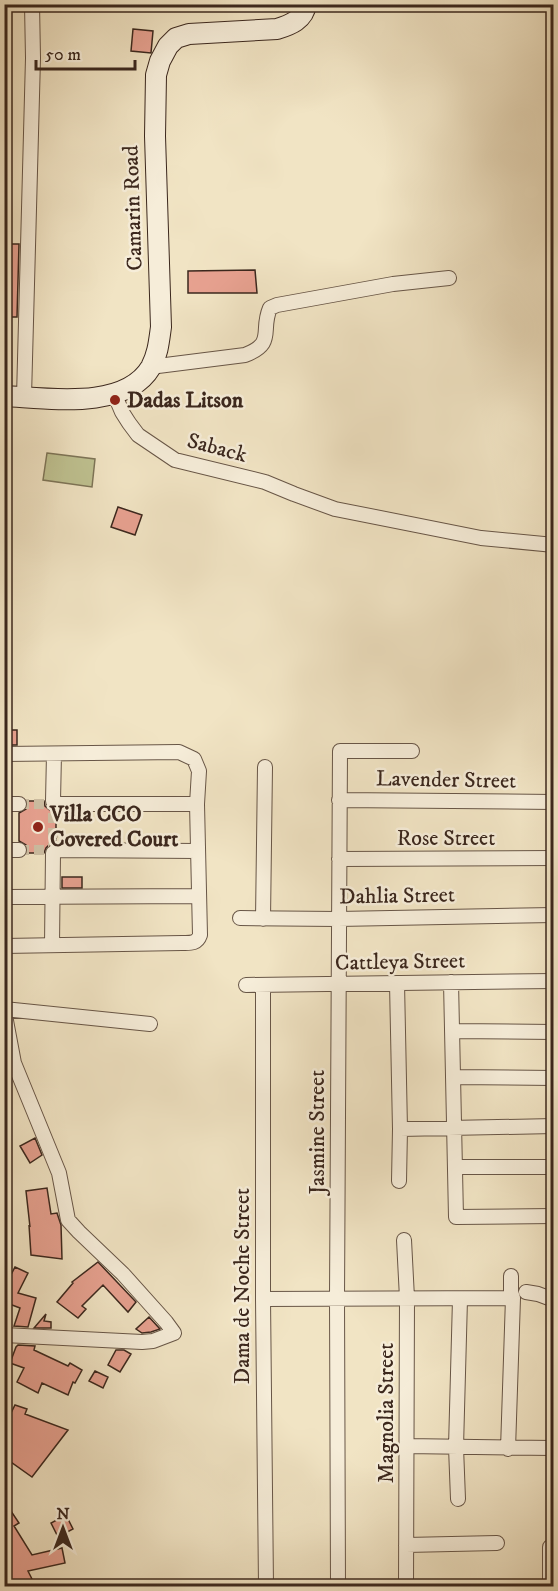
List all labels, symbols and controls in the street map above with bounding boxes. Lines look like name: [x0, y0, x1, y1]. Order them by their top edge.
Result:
scale bar: [36, 33, 135, 71]
text: 50 m: [45, 44, 81, 66]
street label: Camarin Road: [117, 145, 149, 271]
place label: Dadas Litson: [127, 387, 244, 414]
marker: Dadas Litson: [108, 393, 122, 407]
street label: Saback: [184, 427, 250, 469]
street label: Lavender Street: [376, 765, 516, 795]
place label: Villa CCO Covered Court: [49, 801, 178, 853]
marker: Villa CCO Covered Court: [31, 820, 45, 834]
street label: Rose Street: [397, 825, 495, 852]
street label: Dahlia Street: [339, 881, 455, 911]
street label: Cattleya Street: [335, 947, 465, 977]
street label: Jasmine Street: [304, 1070, 331, 1196]
street label: Dama de Noche Street: [229, 1188, 256, 1384]
street label: Magnolia Street: [373, 1343, 400, 1483]
north arrow: [33, 1498, 93, 1558]
text: N: [56, 1504, 70, 1524]

